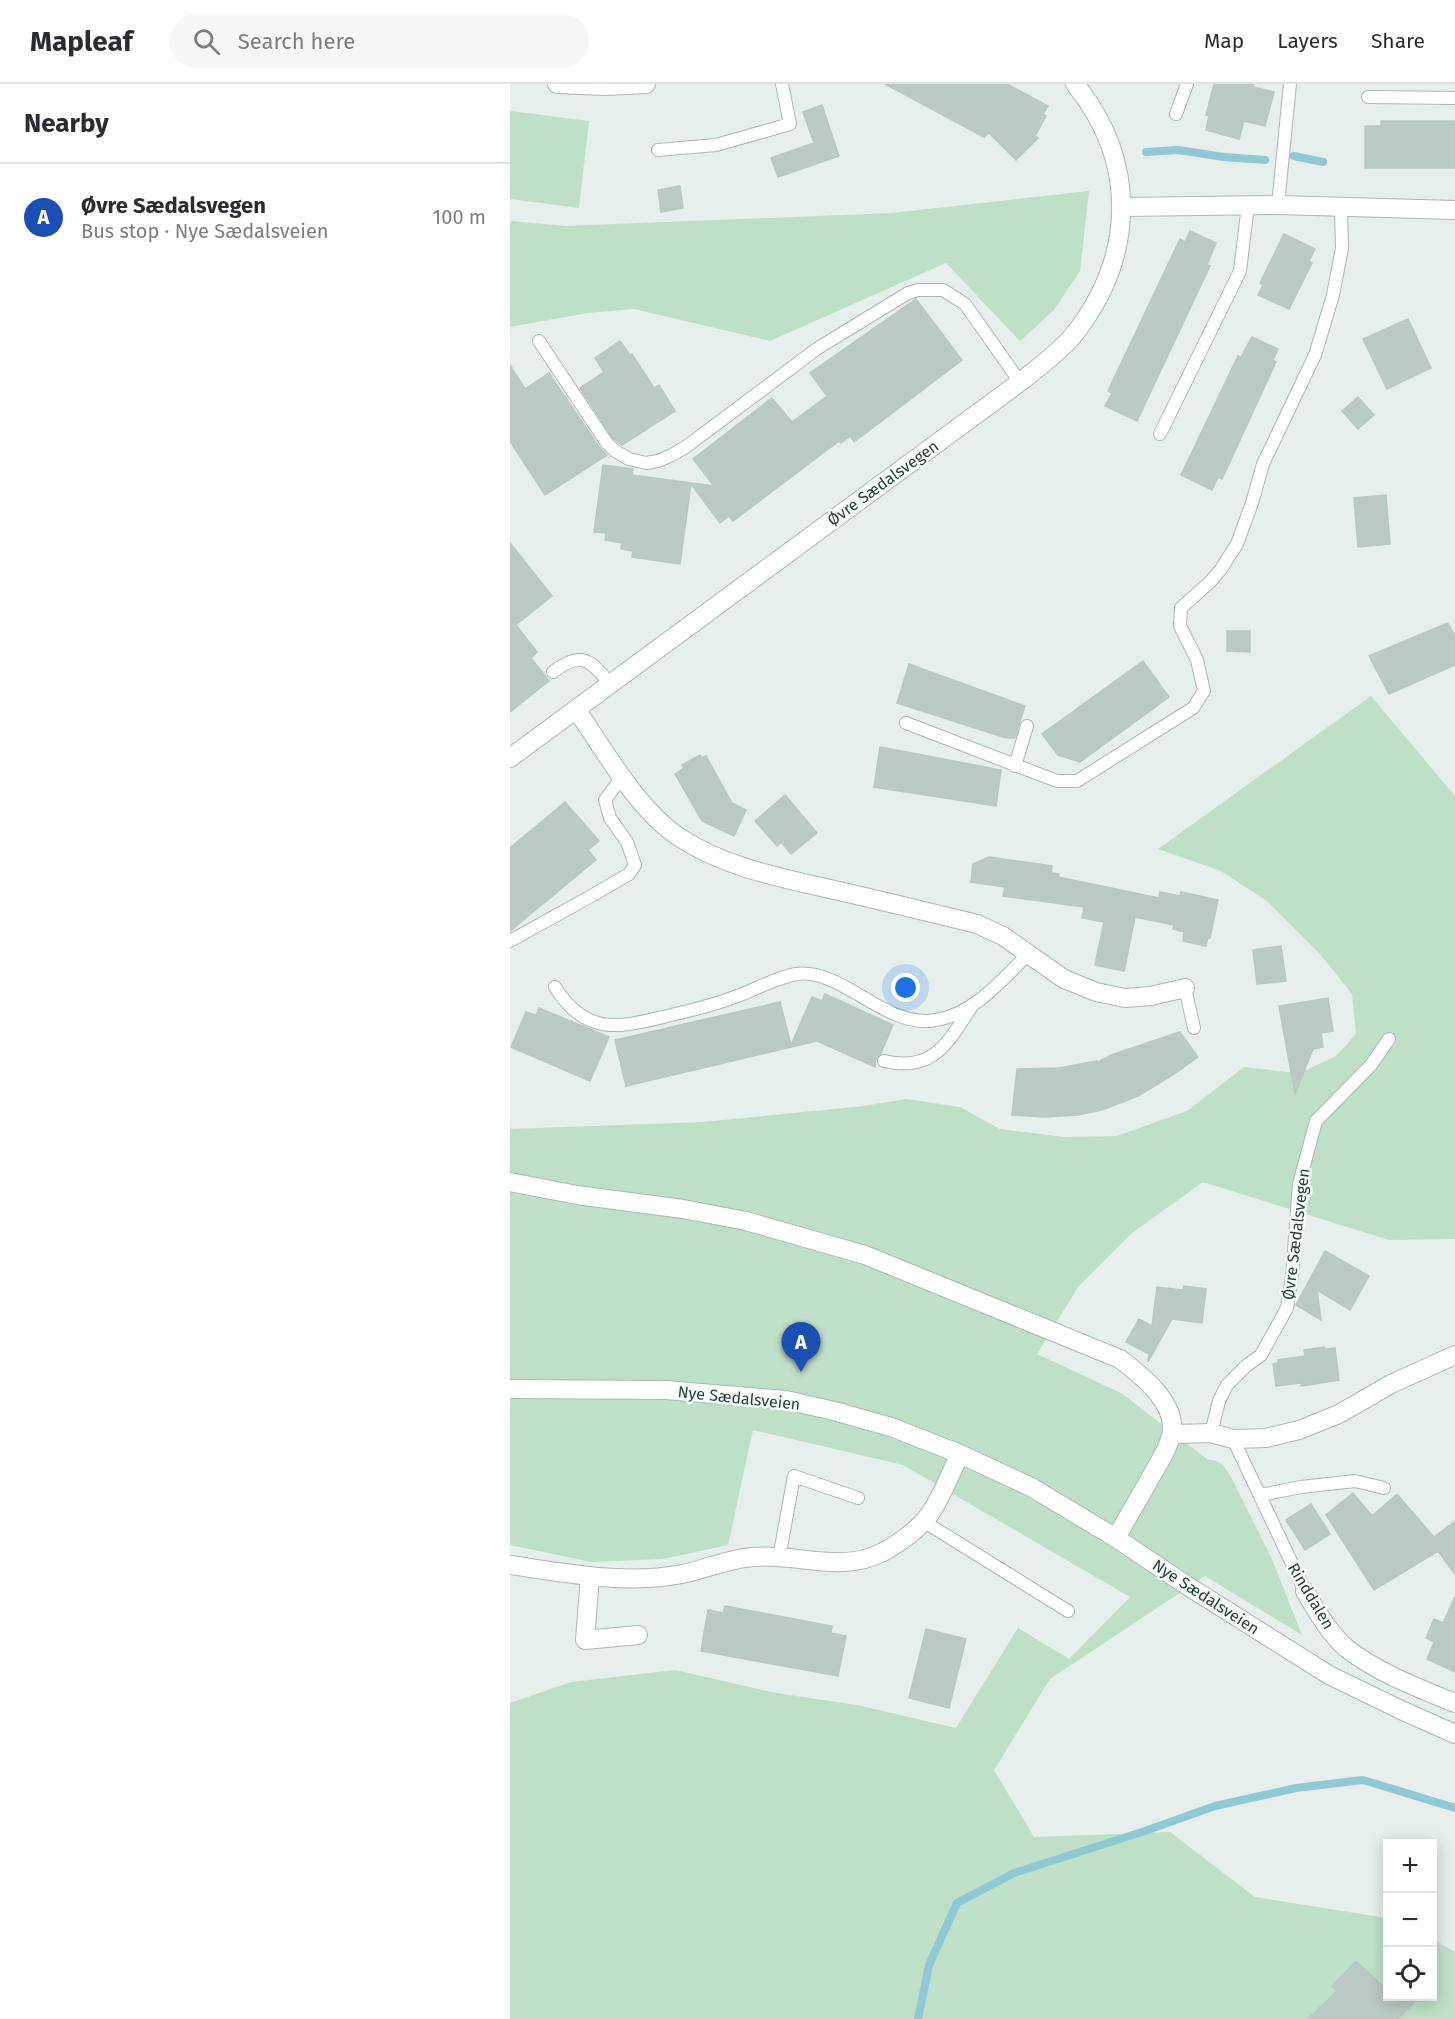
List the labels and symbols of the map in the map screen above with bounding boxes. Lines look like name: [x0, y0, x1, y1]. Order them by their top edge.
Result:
street label: Øvre Sædalsvegen: [824, 436, 942, 530]
your location: [891, 973, 920, 1002]
street label: Øvre Sædalsvegen: [1278, 1167, 1314, 1301]
pin: A: [782, 1322, 820, 1372]
street label: Nye Sædalsveien: [677, 1382, 801, 1414]
street label: Nye Sædalsveien: [1149, 1555, 1263, 1639]
street label: Rinddalen: [1284, 1559, 1338, 1633]

